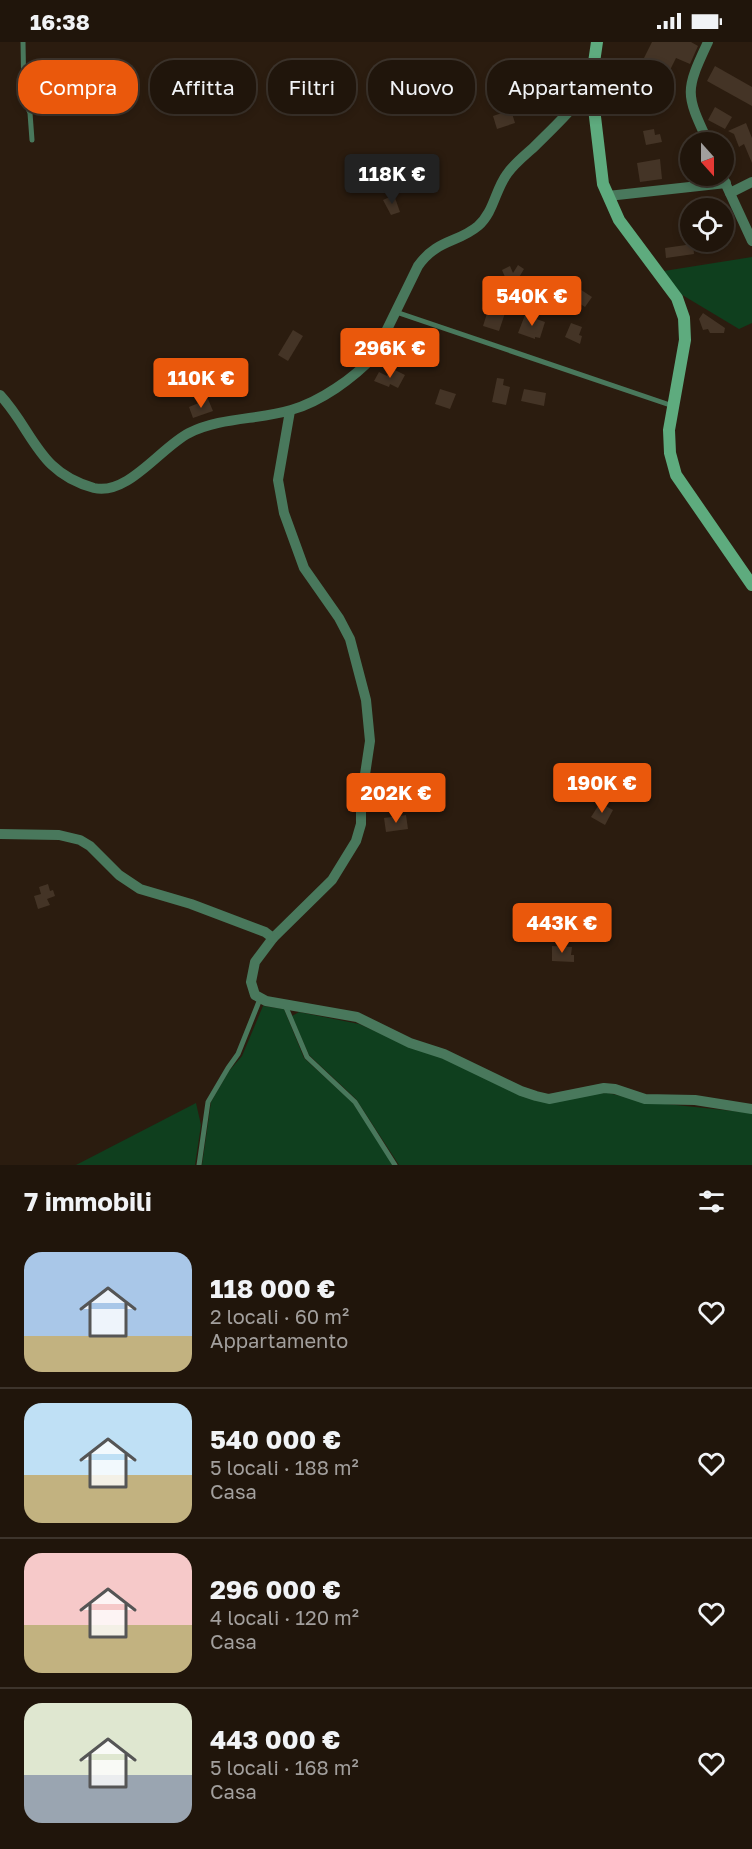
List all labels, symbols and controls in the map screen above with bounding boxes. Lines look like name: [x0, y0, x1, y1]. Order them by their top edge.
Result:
text: 16:38: [30, 8, 90, 35]
chip: Compra: [18, 60, 138, 114]
chip: Affitta: [150, 60, 256, 114]
chip: Filtri: [268, 60, 356, 114]
chip: Nuovo: [368, 60, 475, 114]
chip: Appartamento: [487, 60, 674, 114]
north arrow: [680, 132, 734, 186]
map controls: [680, 132, 734, 252]
pin: 118K €: [343, 154, 441, 205]
text: 118K €: [359, 161, 426, 185]
button: locate: [680, 198, 734, 252]
pin: 540K €: [483, 276, 581, 327]
text: 540K €: [496, 283, 568, 307]
pin: 296K €: [341, 328, 439, 379]
text: 296K €: [354, 335, 426, 359]
pin: 110K €: [152, 358, 250, 409]
text: 110K €: [167, 365, 235, 389]
pin: 190K €: [553, 763, 651, 814]
text: 190K €: [567, 770, 637, 794]
pin: 202K €: [347, 773, 445, 824]
text: 202K €: [361, 780, 432, 804]
pin: 443K €: [513, 903, 611, 954]
text: 443K €: [527, 910, 597, 934]
icon: filters: [695, 1185, 728, 1218]
text: 7 immobili: [24, 1186, 152, 1217]
text: 118 000 €: [210, 1273, 335, 1304]
icon: home: [72, 1276, 144, 1348]
icon: heart: [695, 1296, 728, 1329]
text: 2 locali · 60 m²: [210, 1304, 349, 1328]
text: Appartamento: [210, 1328, 348, 1352]
text: 540 000 €: [210, 1424, 341, 1455]
icon: home: [72, 1427, 144, 1499]
icon: heart: [695, 1447, 728, 1480]
text: 5 locali · 188 m²: [210, 1455, 359, 1479]
text: Casa: [210, 1479, 257, 1503]
text: 296 000 €: [210, 1574, 341, 1605]
icon: home: [72, 1577, 144, 1649]
icon: heart: [695, 1597, 728, 1630]
text: 4 locali · 120 m²: [210, 1605, 359, 1629]
text: Casa: [210, 1629, 257, 1653]
text: 443 000 €: [210, 1724, 340, 1755]
icon: home: [72, 1727, 144, 1799]
icon: heart: [695, 1747, 728, 1780]
text: 5 locali · 168 m²: [210, 1755, 359, 1779]
text: Casa: [210, 1779, 257, 1803]

